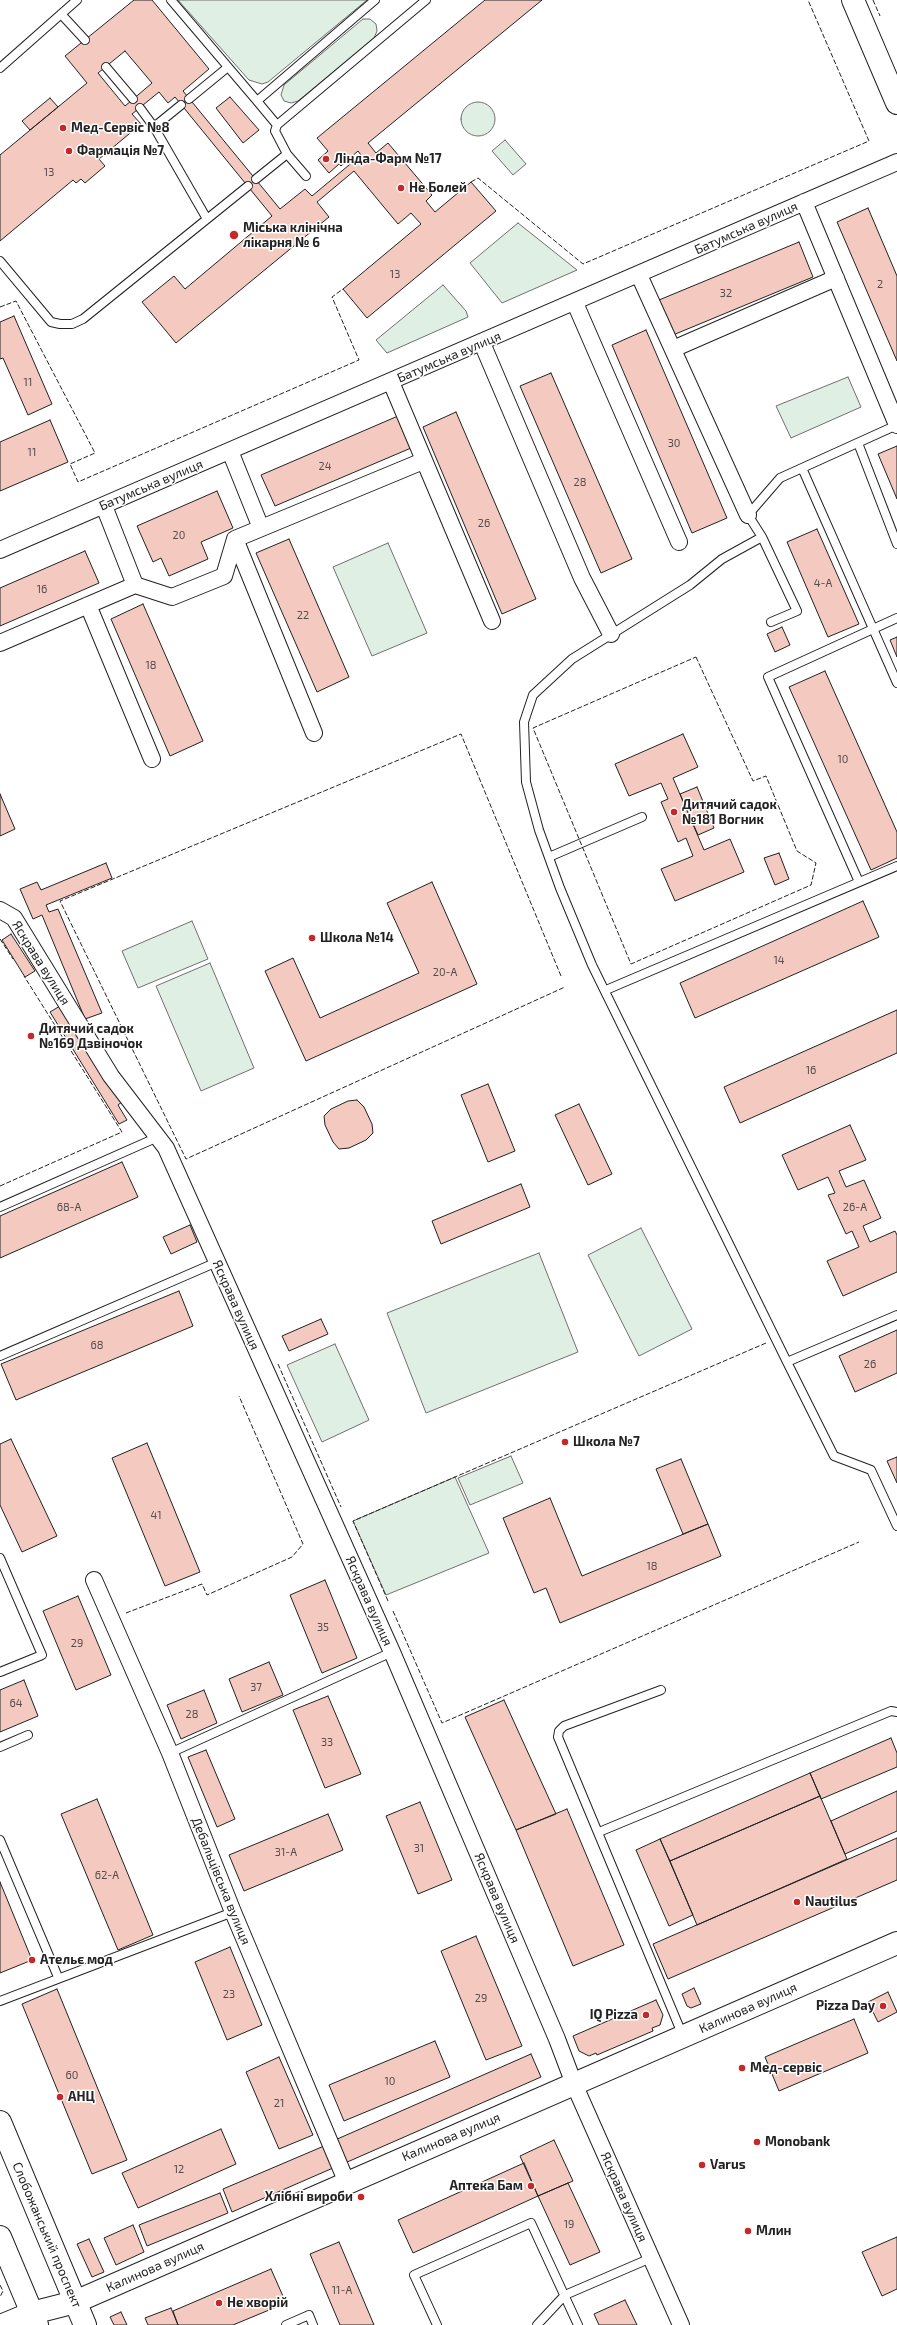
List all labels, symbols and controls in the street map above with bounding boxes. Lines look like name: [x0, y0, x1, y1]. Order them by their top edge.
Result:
place label: Мед-Сервіс №8: [71, 120, 170, 136]
marker: Мед-Сервіс №8: [58, 123, 68, 133]
place label: Фармація №7: [77, 143, 164, 159]
marker: Фармація №7: [64, 146, 74, 156]
place label: Лінда-Фарм №17: [334, 151, 442, 167]
marker: Лінда-Фарм №17: [321, 154, 331, 164]
house number: 13: [44, 165, 54, 179]
place label: Не Болей: [409, 180, 467, 196]
marker: Не Болей: [396, 183, 406, 193]
street label: Батумська вулиця: [692, 198, 800, 258]
place label: Міська клінічна лікарня № 6: [243, 220, 343, 251]
marker: Міська клінічна лікарня № 6: [228, 229, 240, 241]
house number: 13: [390, 267, 400, 281]
house number: 2: [877, 277, 883, 291]
house number: 32: [720, 286, 732, 300]
street label: Батумська вулиця: [395, 328, 503, 386]
house number: 11: [24, 375, 32, 389]
house number: 30: [668, 436, 680, 450]
house number: 11: [28, 445, 36, 459]
street label: Батумська вулиця: [97, 456, 205, 514]
house number: 24: [319, 459, 331, 473]
house number: 28: [574, 475, 586, 489]
house number: 26: [478, 516, 490, 530]
house number: 20: [173, 528, 185, 542]
house number: 4-А: [814, 576, 832, 590]
house number: 16: [37, 582, 47, 596]
house number: 22: [297, 608, 309, 622]
house number: 18: [145, 658, 157, 672]
house number: 10: [837, 752, 849, 766]
place label: Дитячий садок №181 Вогник: [682, 797, 777, 828]
marker: Дитячий садок №181 Вогник: [669, 807, 679, 817]
street label: Яскрава вулиця: [9, 918, 73, 1008]
place label: Школа №14: [320, 930, 394, 946]
marker: Школа №14: [307, 933, 317, 943]
house number: 14: [773, 953, 785, 967]
house number: 20-А: [433, 965, 457, 979]
place label: Дитячий садок №169 Дзвіночок: [39, 1021, 143, 1052]
marker: Дитячий садок №169 Дзвіночок: [26, 1031, 36, 1041]
house number: 16: [806, 1063, 816, 1077]
house number: 68-А: [57, 1200, 81, 1214]
house number: 26-А: [843, 1200, 867, 1214]
street label: Яскрава вулиця: [209, 1258, 263, 1352]
house number: 68: [91, 1338, 103, 1352]
house number: 26: [864, 1357, 876, 1371]
place label: Школа №7: [573, 1434, 640, 1450]
marker: Школа №7: [560, 1437, 570, 1447]
house number: 41: [150, 1508, 162, 1522]
street label: Яскрава вулиця: [342, 1554, 396, 1648]
house number: 18: [646, 1559, 658, 1573]
house number: 35: [317, 1620, 329, 1634]
house number: 29: [71, 1636, 83, 1650]
house number: 37: [250, 1680, 262, 1694]
house number: 64: [9, 1696, 23, 1710]
house number: 28: [186, 1707, 198, 1721]
house number: 33: [321, 1735, 333, 1749]
street label: Дебальцівська вулиця: [188, 1815, 254, 1947]
house number: 31: [414, 1841, 424, 1855]
house number: 31-А: [275, 1845, 297, 1859]
street label: Яскрава вулиця: [471, 1850, 523, 1946]
house number: 62-А: [95, 1868, 119, 1882]
place label: Nautilus: [805, 1894, 857, 1910]
marker: Nautilus: [792, 1897, 802, 1907]
place label: Ательє мод: [40, 1952, 113, 1968]
marker: Ательє мод: [27, 1955, 37, 1965]
street label: Калинова вулиця: [697, 1979, 799, 2037]
house number: 23: [223, 1987, 235, 2001]
house number: 29: [475, 1991, 487, 2005]
place label: Pizza Day: [816, 1998, 875, 2014]
marker: Pizza Day: [878, 2001, 888, 2011]
place label: IQ Pizza: [590, 2007, 638, 2023]
marker: IQ Pizza: [641, 2010, 651, 2020]
place label: Мед-сервіс: [750, 2060, 822, 2076]
marker: Мед-сервіс: [737, 2063, 747, 2073]
house number: 60: [66, 2068, 78, 2082]
house number: 10: [384, 2074, 396, 2088]
place label: АНЦ: [68, 2089, 95, 2105]
marker: АНЦ: [55, 2092, 65, 2102]
house number: 21: [274, 2096, 284, 2110]
street label: Калинова вулиця: [399, 2109, 503, 2165]
place label: Monobank: [765, 2134, 830, 2150]
marker: Monobank: [752, 2137, 762, 2147]
street label: Яскрава вулиця: [597, 2150, 651, 2244]
place label: Varus: [710, 2157, 746, 2173]
street label: Слобожанський проспект: [9, 2160, 85, 2310]
marker: Varus: [697, 2160, 707, 2170]
house number: 12: [174, 2162, 184, 2176]
place label: Аптека Бам: [449, 2178, 523, 2194]
marker: Аптека Бам: [526, 2181, 536, 2191]
place label: Хлібні вироби: [265, 2189, 353, 2205]
marker: Хлібні вироби: [356, 2192, 366, 2202]
house number: 19: [564, 2217, 574, 2231]
place label: Млин: [756, 2223, 791, 2239]
marker: Млин: [743, 2226, 753, 2236]
street label: Калинова вулиця: [104, 2238, 206, 2296]
house number: 11-А: [332, 2283, 352, 2297]
place label: Не хворій: [227, 2295, 288, 2311]
marker: Не хворій: [214, 2298, 224, 2308]

